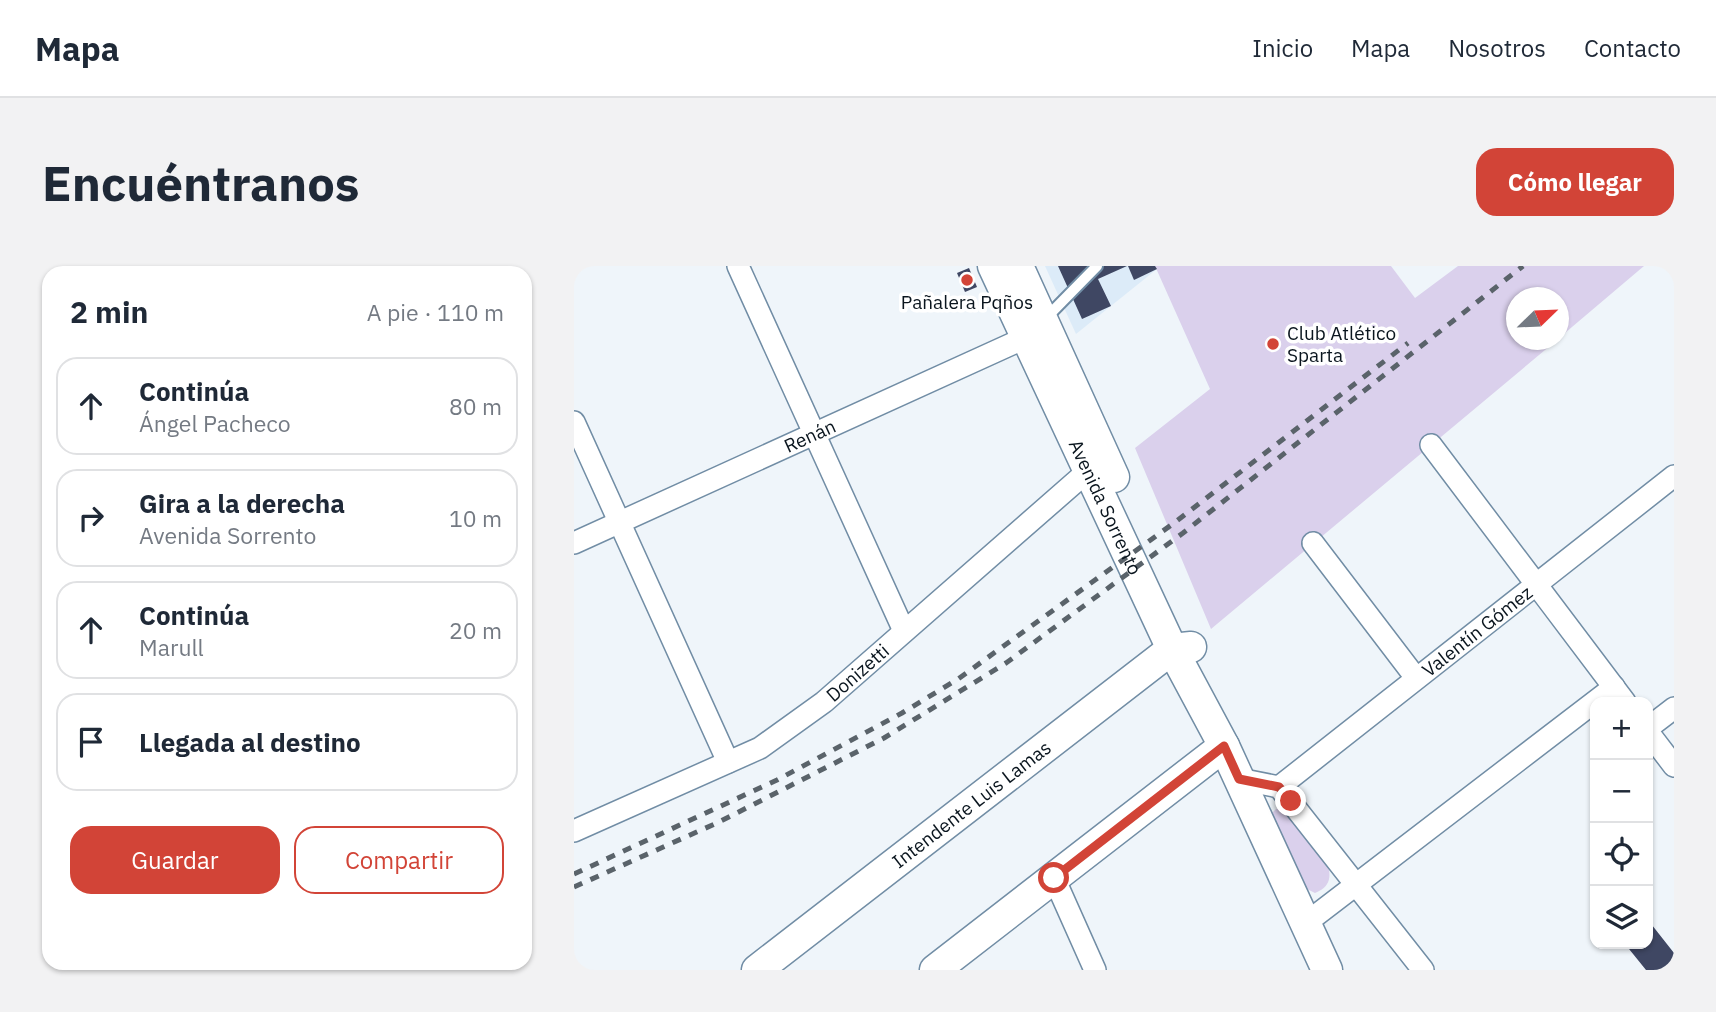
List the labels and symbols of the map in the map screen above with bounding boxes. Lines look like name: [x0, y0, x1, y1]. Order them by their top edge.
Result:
marker: Pañalera Pqños: [959, 272, 975, 288]
north arrow: [1506, 287, 1569, 350]
place label: Pañalera Pqños: [901, 290, 1033, 314]
place label: Club Atlético Sparta: [1287, 321, 1396, 367]
marker: Club Atlético Sparta: [1265, 336, 1281, 352]
street label: Renán: [780, 414, 839, 458]
street label: Avenida Sorrento: [1064, 435, 1148, 579]
street label: Valentín Gómez: [1417, 580, 1537, 682]
street label: Donizetti: [821, 639, 894, 707]
street label: Intendente Luis Lamas: [887, 735, 1056, 873]
route end: [1275, 785, 1306, 816]
route start: [1038, 862, 1069, 893]

